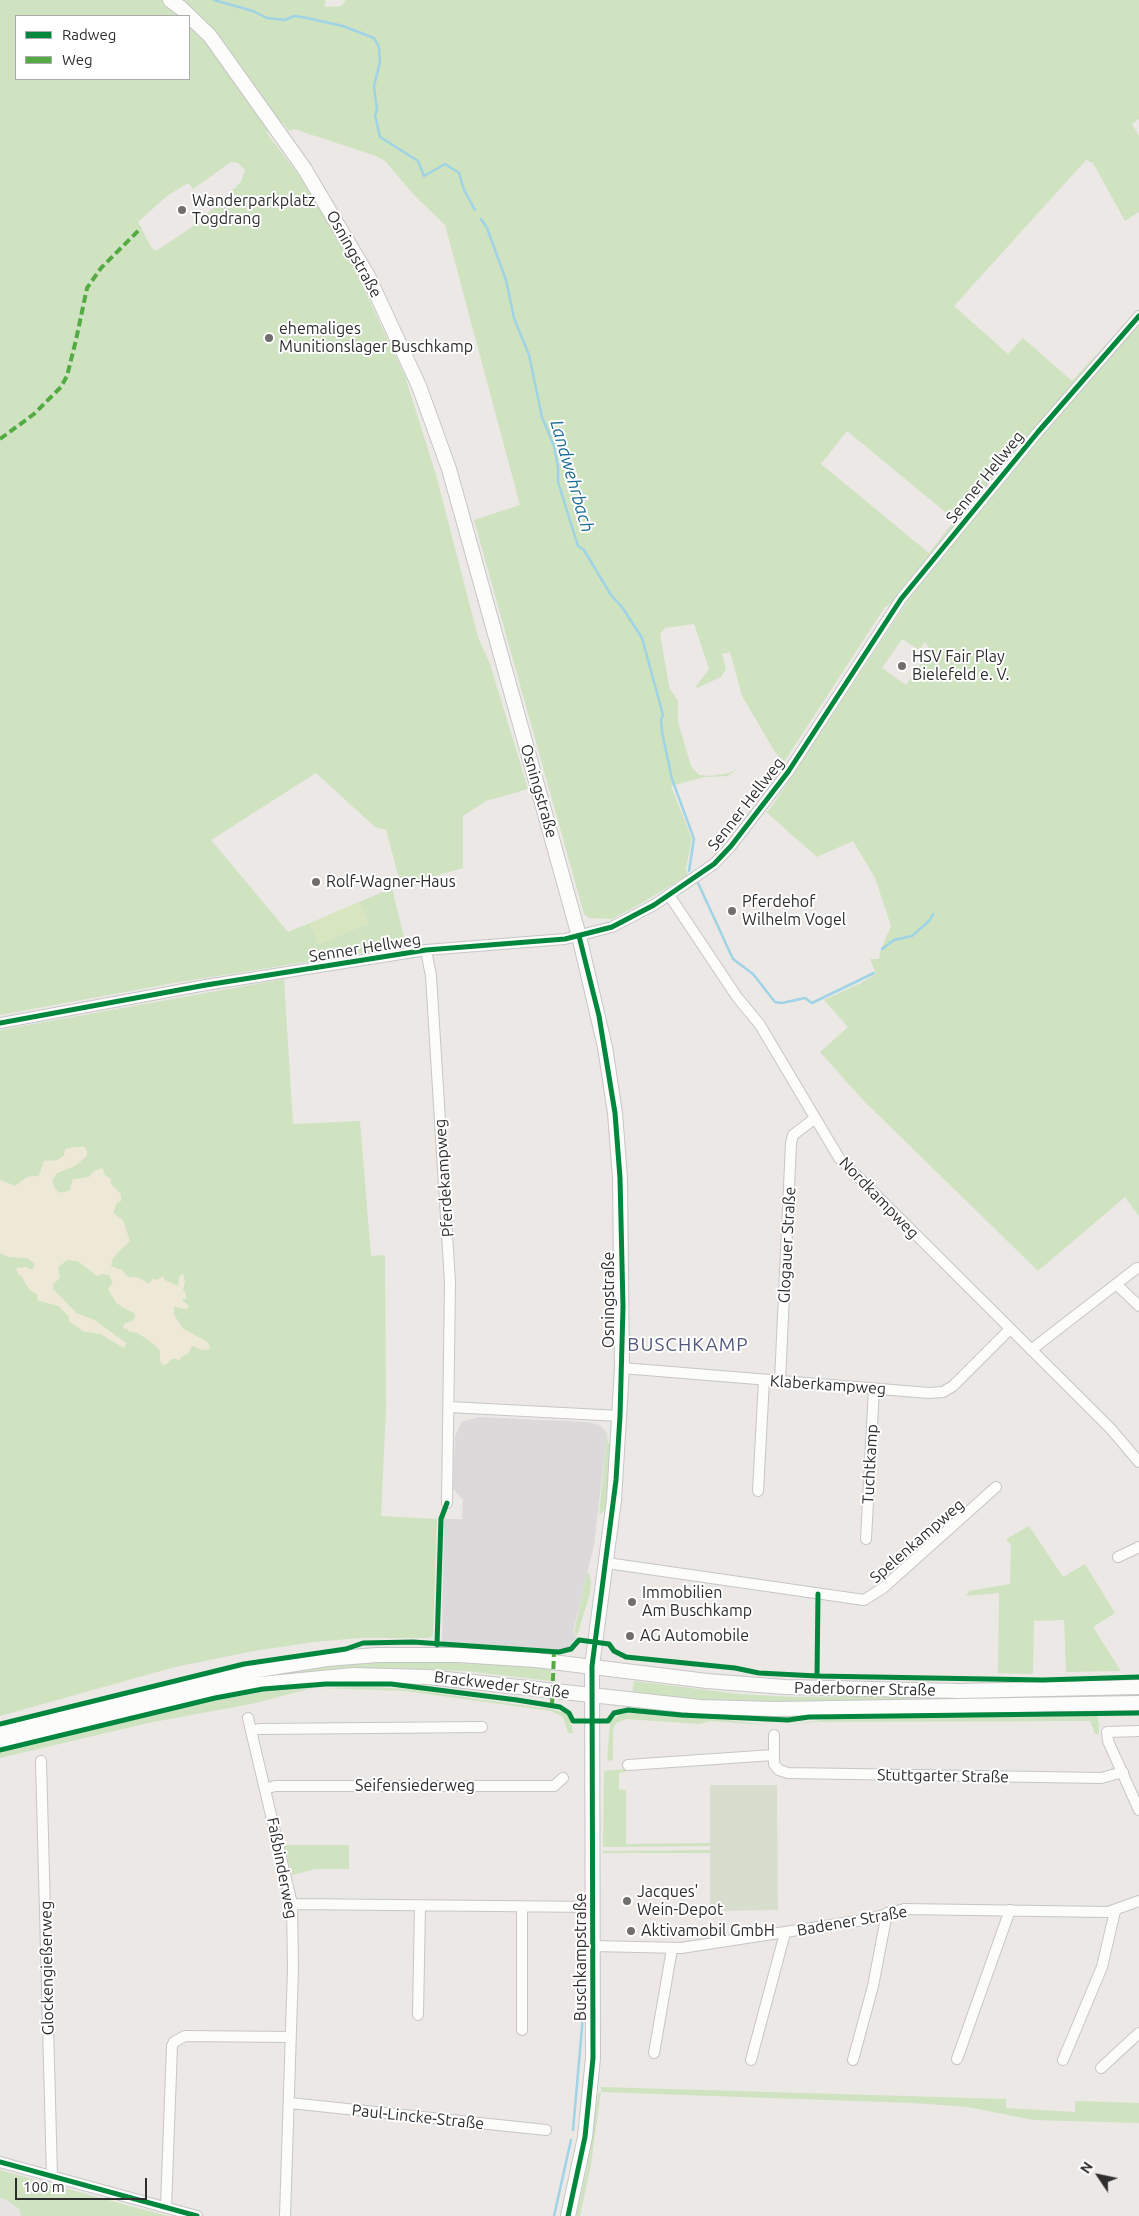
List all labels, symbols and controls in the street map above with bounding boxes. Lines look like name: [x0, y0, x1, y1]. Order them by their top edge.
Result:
legend: [15, 15, 190, 80]
text: Radweg: [62, 26, 116, 43]
text: Weg: [62, 51, 93, 68]
place label: Wanderparkplatz Togdrang: [192, 191, 315, 229]
marker: Wanderparkplatz Togdrang: [176, 204, 188, 216]
street label: Osningstraße: [322, 207, 386, 301]
place label: ehemaliges Munitionslager Buschkamp: [279, 319, 473, 357]
marker: ehemaliges Munitionslager Buschkamp: [263, 332, 275, 344]
water label: Landwehrbach: [546, 417, 598, 535]
street label: Senner Hellweg: [942, 427, 1028, 527]
place label: HSV Fair Play Bielefeld e. V.: [912, 647, 1010, 685]
marker: HSV Fair Play Bielefeld e. V.: [896, 660, 908, 672]
street label: Osningstraße: [516, 742, 562, 840]
street label: Senner Hellweg: [704, 754, 788, 854]
place label: Rolf-Wagner-Haus: [326, 872, 456, 892]
marker: Rolf-Wagner-Haus: [310, 876, 322, 888]
place label: Pferdehof Wilhelm Vogel: [742, 892, 846, 930]
marker: Pferdehof Wilhelm Vogel: [726, 905, 738, 917]
street label: Senner Hellweg: [308, 930, 422, 966]
street label: Pferdekampweg: [430, 1118, 458, 1238]
street label: Nordkampweg: [835, 1153, 923, 1243]
street label: Glogauer Straße: [774, 1186, 800, 1304]
street label: Osningstraße: [599, 1252, 619, 1348]
district label: BUSCHKAMP: [626, 1334, 750, 1356]
street label: Klaberkampweg: [769, 1371, 887, 1399]
street label: Tuchtkamp: [858, 1424, 882, 1504]
street label: Spelenkampweg: [866, 1495, 968, 1587]
place label: Immobilien Am Buschkamp: [642, 1583, 752, 1621]
marker: Immobilien Am Buschkamp: [626, 1596, 638, 1608]
place label: AG Automobile: [640, 1626, 749, 1646]
marker: AG Automobile: [624, 1630, 636, 1642]
street label: Brackweder Straße: [433, 1667, 571, 1703]
street label: Paderborner Straße: [794, 1678, 936, 1700]
street label: Stuttgarter Straße: [877, 1765, 1009, 1787]
street label: Seifensiederweg: [355, 1776, 475, 1796]
street label: Faßbinderweg: [263, 1816, 301, 1920]
place label: Jacques' Wein-Depot: [637, 1882, 723, 1920]
street label: Buschkampstraße: [571, 1893, 591, 2021]
marker: Jacques' Wein-Depot: [621, 1895, 633, 1907]
street label: Glockengießerweg: [36, 1901, 58, 2035]
street label: Badener Straße: [795, 1902, 909, 1940]
place label: Aktivamobil GmbH: [641, 1921, 775, 1941]
marker: Aktivamobil GmbH: [625, 1925, 637, 1937]
street label: Paul-Lincke-Straße: [351, 2101, 485, 2133]
north arrow: [1074, 2151, 1124, 2201]
text: N: [1077, 2159, 1096, 2176]
scale bar: [18, 2168, 150, 2200]
text: 100 m: [23, 2178, 65, 2195]

